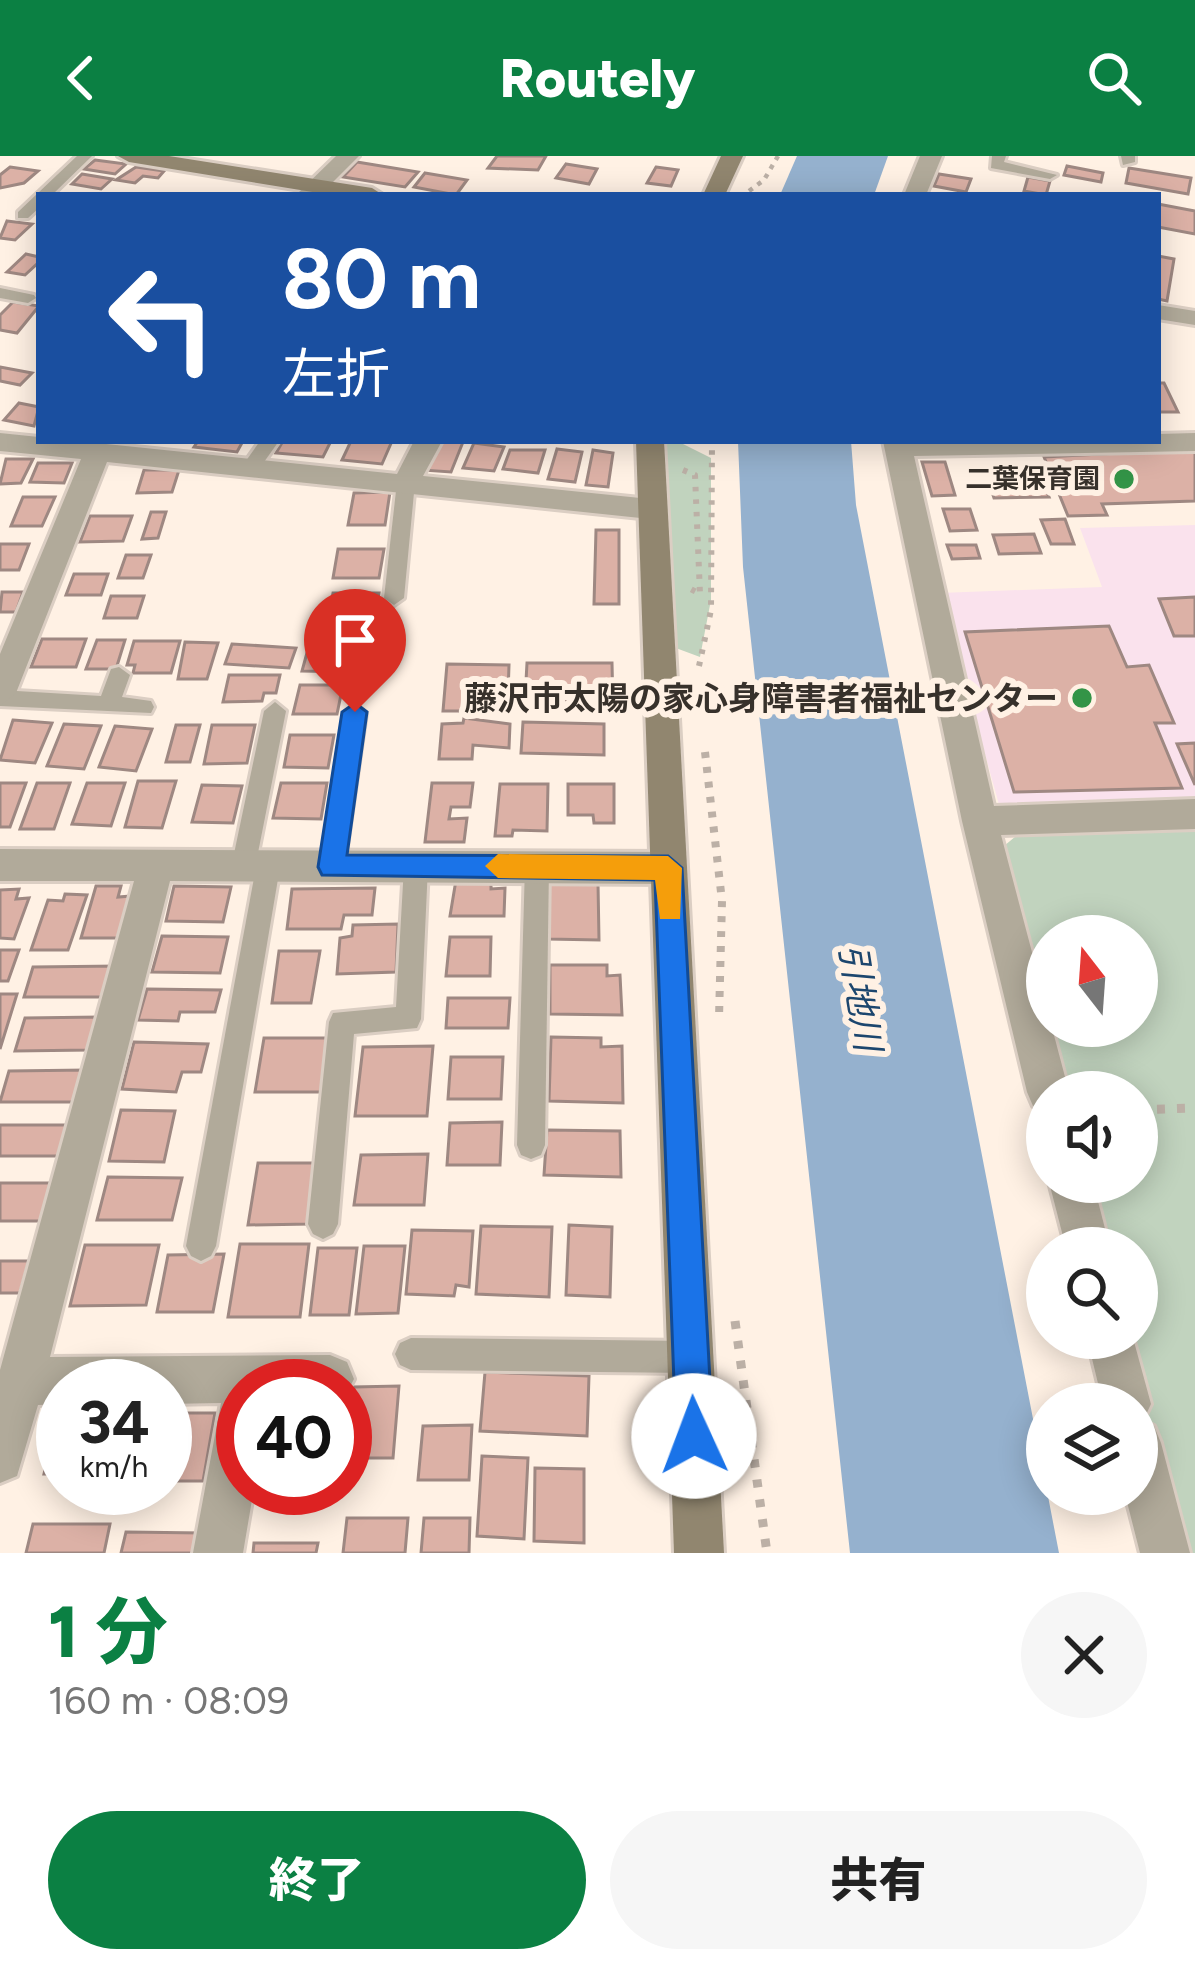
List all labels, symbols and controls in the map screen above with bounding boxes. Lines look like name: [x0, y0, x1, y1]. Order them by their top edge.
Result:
icon: back: [48, 45, 114, 111]
icon: search: [1081, 45, 1147, 111]
text: Routely: [500, 46, 695, 111]
text: 80 m: [282, 228, 481, 329]
icon: left: [84, 240, 240, 396]
text: 左折: [282, 342, 390, 407]
place label: 二葉保育園: [965, 462, 1100, 495]
marker: 二葉保育園: [1111, 466, 1137, 492]
pin: [304, 589, 406, 712]
icon: arrive: [322, 607, 388, 673]
place label: 藤沢市太陽の家心身障害者福祉センター: [464, 679, 1058, 718]
marker: 藤沢市太陽の家心身障害者福祉センター: [1069, 685, 1095, 711]
north arrow: [1026, 915, 1158, 1047]
map controls: [1026, 915, 1158, 1515]
water label: 引地川: [831, 940, 891, 1058]
button: sound: [1026, 1071, 1158, 1203]
button: search: [1026, 1227, 1158, 1359]
speed limit sign: 40: [216, 1359, 372, 1515]
position arrow: [631, 1373, 757, 1499]
button: layers: [1026, 1383, 1158, 1515]
text: 34: [78, 1386, 150, 1458]
text: km/h: [80, 1448, 148, 1485]
text: 1 分: [48, 1589, 168, 1675]
button: close: [1021, 1592, 1147, 1718]
text: 160 m · 08:09: [48, 1677, 289, 1724]
button: 終了: [48, 1811, 586, 1949]
button: 共有: [610, 1811, 1147, 1949]

